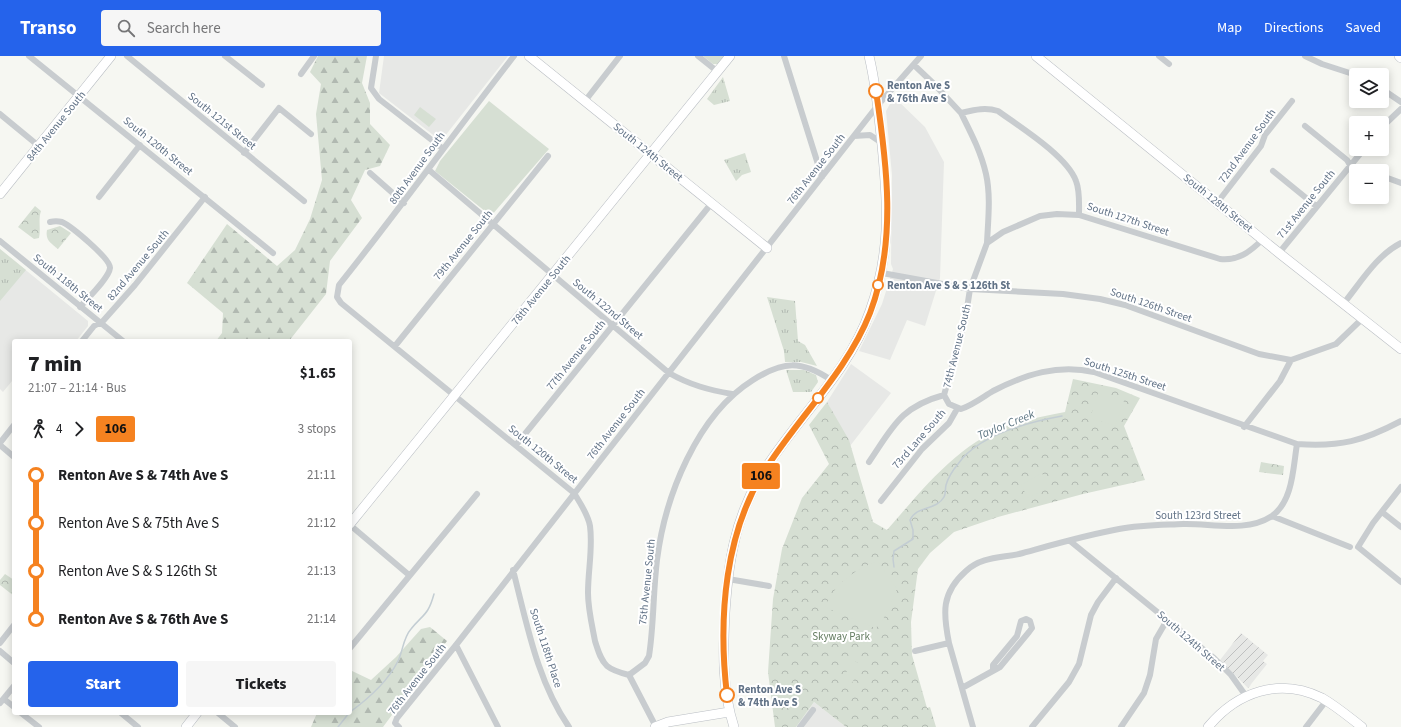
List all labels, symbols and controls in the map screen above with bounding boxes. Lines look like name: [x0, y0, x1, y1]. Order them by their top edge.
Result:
search box: [101, 10, 381, 46]
text: Transo: [20, 15, 77, 42]
icon: search: [115, 17, 137, 39]
text: Search here: [147, 18, 221, 39]
text: Map: [1217, 18, 1242, 38]
text: Directions: [1264, 18, 1323, 38]
text: Saved: [1345, 18, 1381, 38]
map controls: [1349, 68, 1389, 204]
button: layers: [1349, 68, 1389, 108]
place label: Renton Ave S & 76th Ave S: [887, 78, 950, 106]
marker: Renton Ave S & 76th Ave S: [868, 83, 884, 99]
street label: 84th Avenue South: [23, 88, 89, 164]
street label: South 121st Street: [185, 89, 260, 153]
street label: 72nd Avenue South: [1215, 106, 1279, 186]
street label: South 120th Street: [120, 113, 196, 179]
button: +: [1349, 116, 1389, 156]
street label: South 124th Street: [610, 119, 686, 185]
street label: 80th Avenue South: [386, 129, 448, 207]
street label: 76th Avenue South: [783, 130, 849, 208]
button: −: [1349, 164, 1389, 204]
street label: 71st Avenue South: [1273, 166, 1339, 242]
street label: South 128th Street: [1180, 170, 1256, 236]
street label: South 127th Street: [1085, 199, 1171, 239]
street label: 79th Avenue South: [430, 207, 496, 283]
street label: 82nd Avenue South: [104, 226, 172, 304]
street label: South 118th Street: [30, 250, 106, 316]
street label: 78th Avenue South: [508, 252, 574, 328]
street label: South 122nd Street: [569, 275, 647, 343]
place label: Renton Ave S & S 126th St: [887, 278, 1011, 293]
marker: Renton Ave S & S 126th St: [872, 279, 884, 291]
street label: South 126th Street: [1108, 284, 1194, 326]
street label: 74th Avenue South: [939, 302, 975, 390]
street label: 77th Avenue South: [543, 317, 609, 393]
text: 7 min: [28, 348, 82, 380]
street label: South 125th Street: [1082, 354, 1168, 394]
text: $1.65: [300, 363, 336, 384]
text: 21:07 – 21:14 · Bus: [28, 379, 126, 397]
street label: 76th Avenue South: [583, 385, 649, 463]
unlabelled marker: [812, 392, 824, 404]
street label: 73rd Lane South: [889, 406, 949, 472]
water label: Taylor Creek: [975, 406, 1038, 444]
icon: walk: [28, 418, 50, 440]
icon: forward: [68, 418, 90, 440]
text: 106: [104, 419, 127, 439]
text: 4: [56, 420, 62, 438]
text: 3 stops: [298, 420, 336, 438]
street label: South 120th Street: [505, 421, 581, 487]
line badge: 106: [738, 463, 784, 489]
text: Renton Ave S & 74th Ave S: [58, 465, 228, 486]
text: 21:11: [307, 466, 336, 484]
text: 106: [750, 466, 772, 486]
street label: South 123rd Street: [1155, 508, 1241, 523]
text: Renton Ave S & 75th Ave S: [58, 513, 219, 534]
text: 21:12: [307, 514, 336, 532]
street label: 75th Avenue South: [635, 538, 659, 626]
text: Renton Ave S & S 126th St: [58, 561, 217, 582]
text: 21:13: [307, 562, 336, 580]
street label: South 118th Place: [526, 606, 566, 690]
street label: South 124th Street: [1154, 607, 1228, 675]
text: Renton Ave S & 76th Ave S: [58, 609, 228, 630]
text: 21:14: [307, 610, 336, 628]
park label: Skyway Park: [812, 629, 870, 644]
street label: 76th Avenue South: [384, 640, 450, 718]
button: Start: [28, 661, 178, 707]
button: Tickets: [186, 661, 336, 707]
place label: Renton Ave S & 74th Ave S: [738, 682, 801, 710]
marker: Renton Ave S & 74th Ave S: [719, 687, 735, 703]

